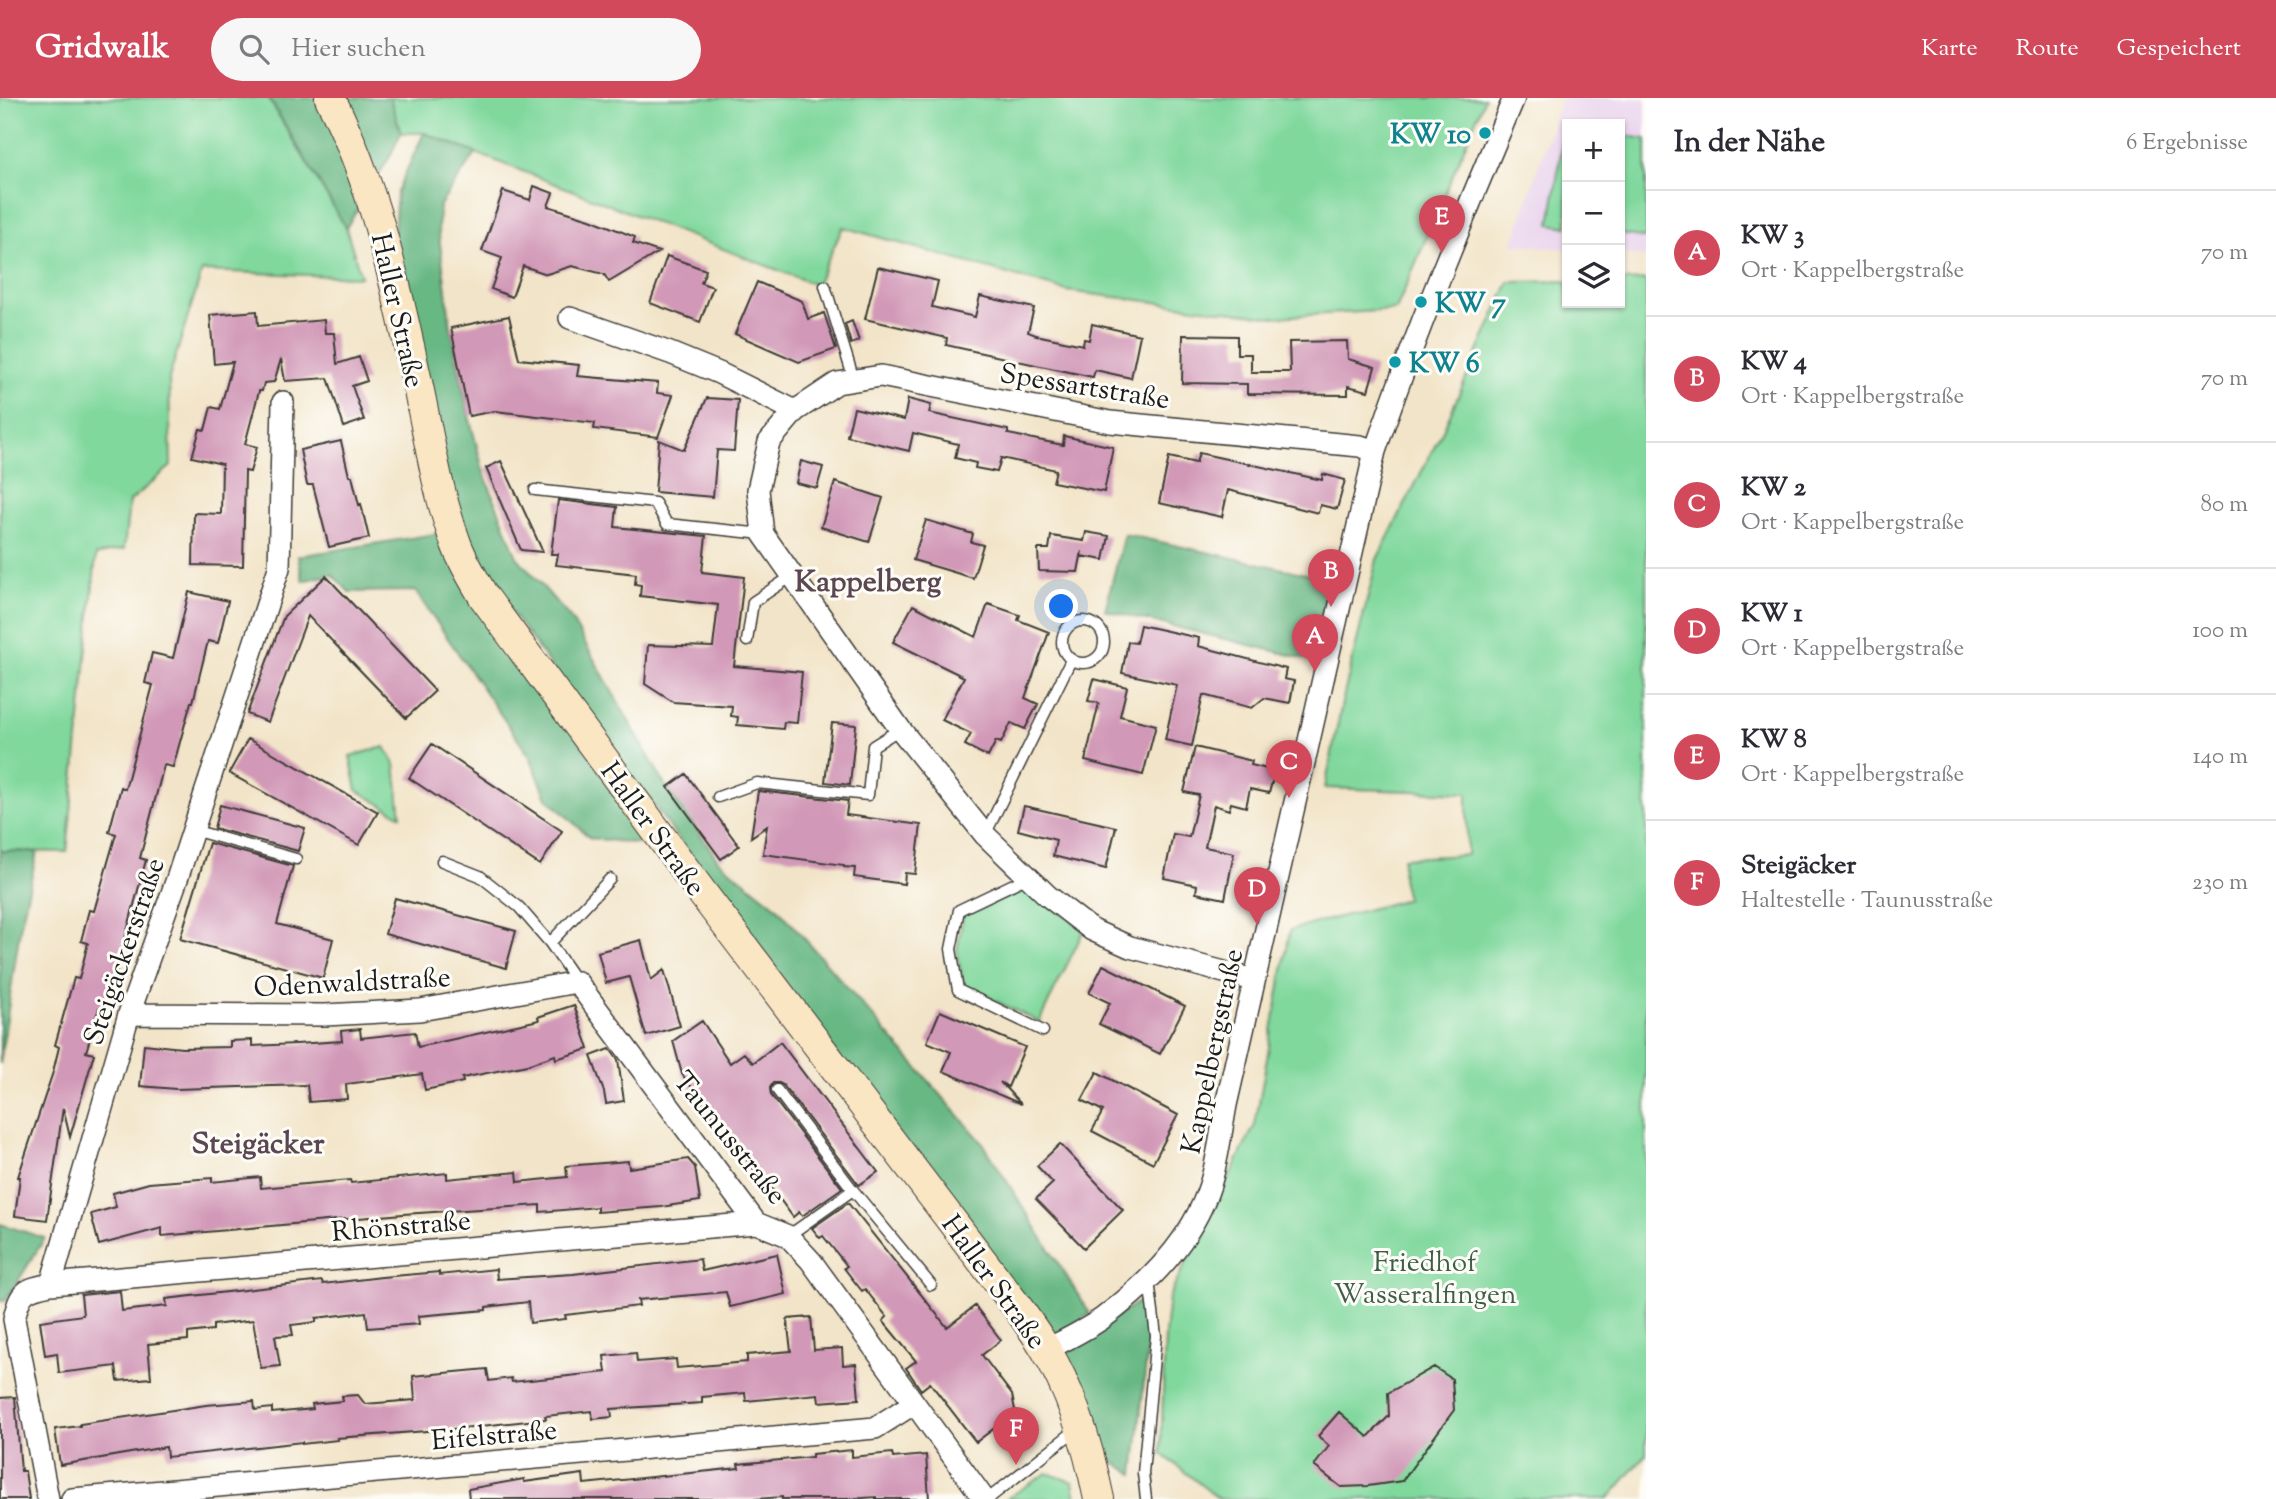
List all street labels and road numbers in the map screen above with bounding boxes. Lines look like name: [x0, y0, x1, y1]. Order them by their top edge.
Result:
street label: Haller Straße: [359, 229, 433, 392]
street label: Spessartstraße: [997, 355, 1172, 421]
street label: Haller Straße: [589, 754, 714, 905]
street label: Steigäckerstraße: [75, 853, 177, 1051]
street label: Kappelbergstraße: [1173, 945, 1255, 1158]
street label: Odenwaldstraße: [253, 959, 452, 1009]
street label: Taunusstraße: [662, 1064, 795, 1214]
street label: Rhönstraße: [330, 1202, 473, 1254]
street label: Haller Straße: [930, 1207, 1055, 1358]
street label: Eifelstraße: [430, 1412, 559, 1462]

